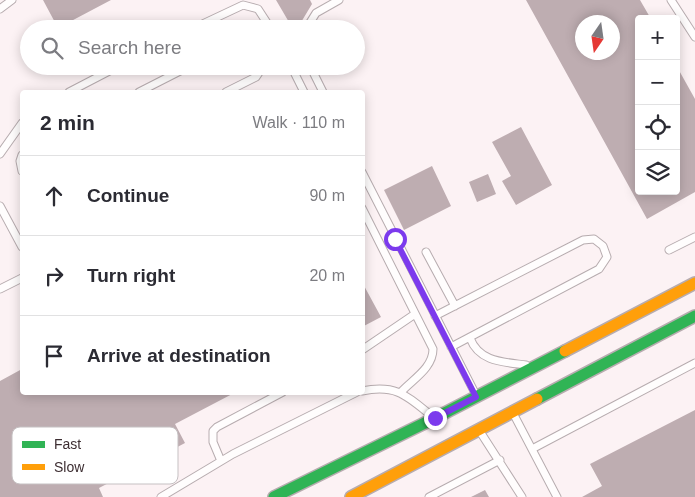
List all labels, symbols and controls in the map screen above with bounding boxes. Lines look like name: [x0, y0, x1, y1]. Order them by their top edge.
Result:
north arrow: [575, 15, 620, 60]
map controls: [635, 15, 680, 195]
button: +: [635, 15, 680, 60]
search box: [20, 20, 365, 75]
icon: search: [38, 34, 66, 62]
text: Search here: [78, 37, 182, 58]
button: −: [635, 60, 680, 105]
button: locate: [635, 105, 680, 150]
text: 2 min: [40, 111, 95, 134]
text: Walk · 110 m: [253, 114, 345, 131]
button: layers: [635, 150, 680, 195]
icon: ahead: [40, 182, 68, 210]
text: Continue: [87, 185, 169, 206]
text: 90 m: [309, 187, 345, 204]
route start: [384, 228, 407, 251]
icon: right: [40, 262, 68, 290]
text: Turn right: [87, 265, 175, 286]
text: 20 m: [309, 267, 345, 284]
icon: arrive: [40, 342, 68, 370]
text: Arrive at destination: [87, 345, 271, 366]
route end: [424, 407, 447, 430]
legend: [12, 427, 178, 484]
text: Fast: [54, 436, 81, 452]
text: Slow: [54, 459, 85, 475]

